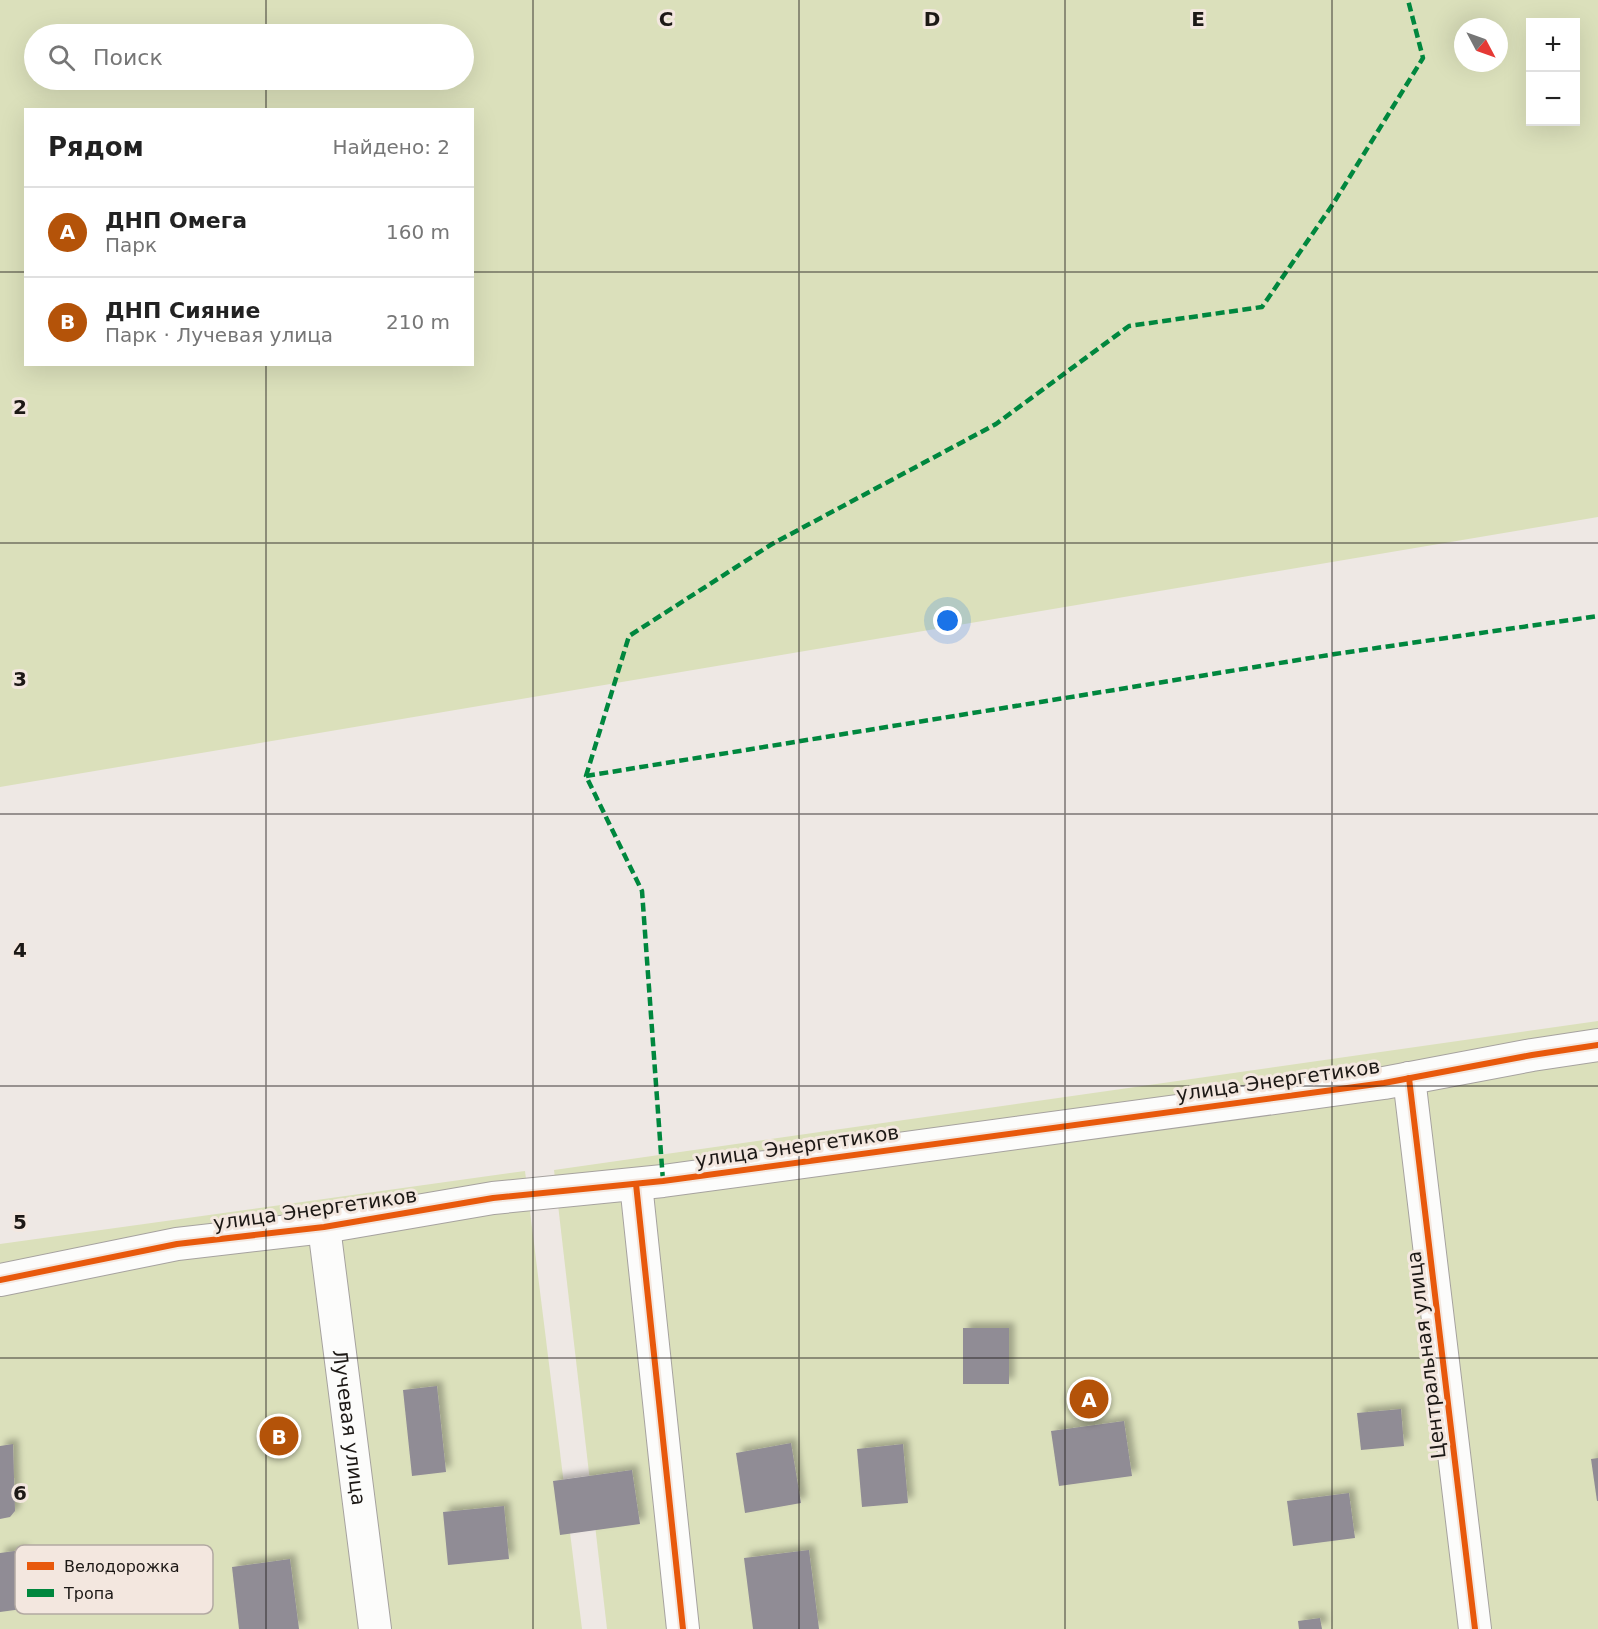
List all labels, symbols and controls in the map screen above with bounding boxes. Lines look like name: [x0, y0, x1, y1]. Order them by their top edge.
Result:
text: C: [659, 7, 673, 31]
text: D: [924, 7, 940, 31]
text: E: [1191, 7, 1205, 31]
north arrow: [1454, 18, 1508, 72]
map controls: [1526, 18, 1580, 126]
button: +: [1526, 18, 1580, 72]
search box: [24, 24, 474, 90]
icon: search: [45, 41, 78, 74]
text: Поиск: [93, 45, 163, 70]
button: −: [1526, 72, 1580, 126]
text: Рядом: [48, 132, 144, 162]
text: Найдено: 2: [332, 135, 450, 159]
text: ДНП Омега: [105, 208, 247, 233]
text: A: [60, 220, 75, 244]
text: 160 m: [386, 220, 450, 244]
text: Парк: [105, 233, 157, 257]
text: ДНП Сияние: [105, 298, 260, 323]
text: B: [60, 310, 75, 334]
text: 210 m: [386, 310, 450, 334]
text: Парк · Лучевая улица: [105, 323, 333, 347]
text: 2: [13, 395, 27, 419]
your location: [933, 606, 962, 635]
text: 3: [13, 667, 27, 691]
text: 4: [13, 938, 27, 962]
street label: улица Энергетиков: [1175, 1054, 1381, 1106]
street label: улица Энергетиков: [694, 1120, 900, 1172]
street label: улица Энергетиков: [212, 1183, 418, 1235]
text: 5: [13, 1210, 27, 1234]
street label: Центральная улица: [1401, 1250, 1451, 1460]
street label: Лучевая улица: [328, 1348, 371, 1507]
pin: A: [1070, 1376, 1108, 1422]
pin: B: [260, 1414, 298, 1458]
text: 6: [13, 1481, 27, 1505]
legend: [15, 1545, 213, 1614]
text: Велодорожка: [64, 1557, 180, 1576]
text: Тропа: [63, 1584, 114, 1603]

